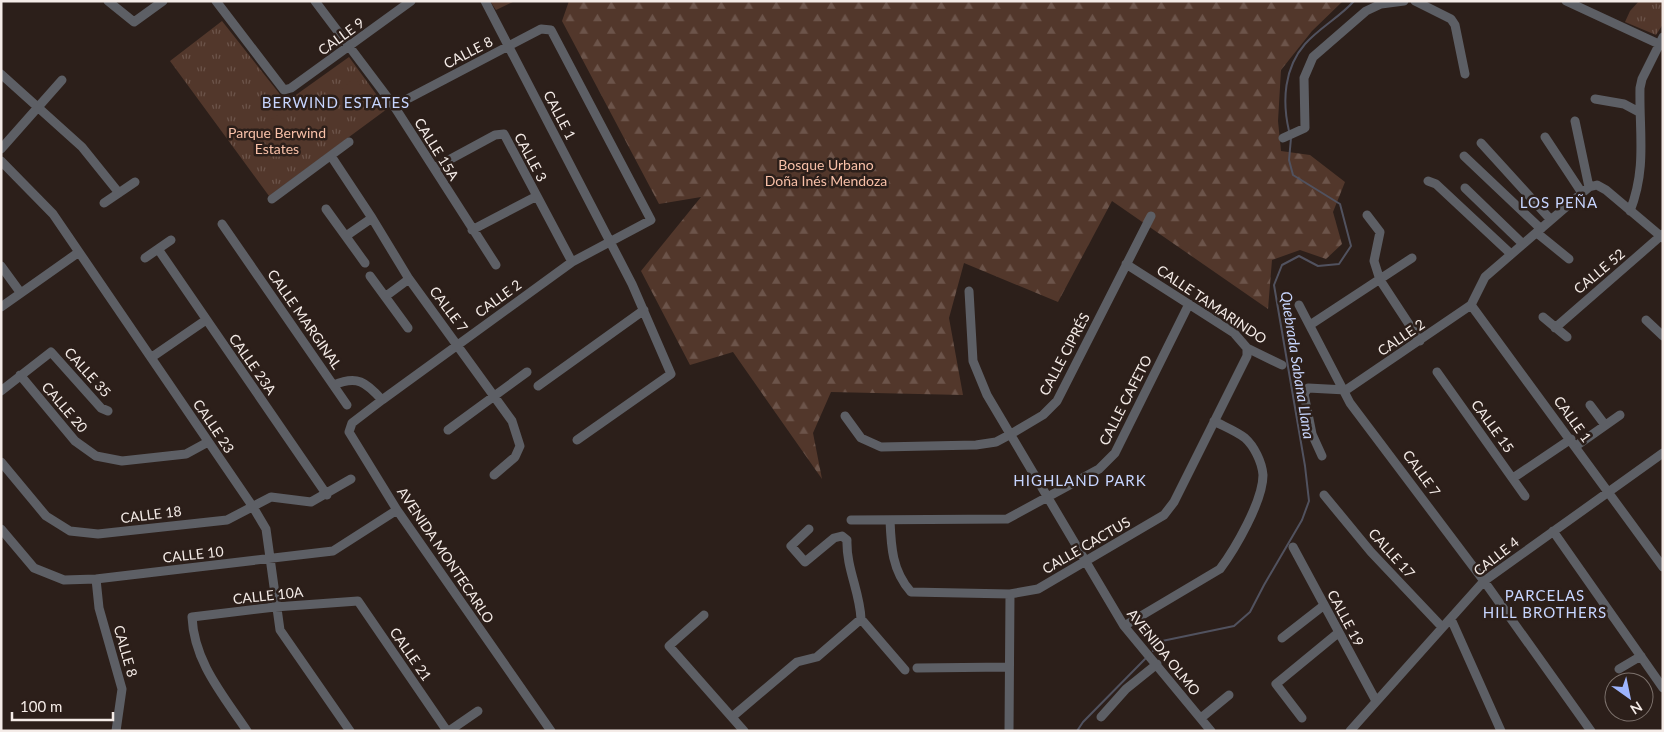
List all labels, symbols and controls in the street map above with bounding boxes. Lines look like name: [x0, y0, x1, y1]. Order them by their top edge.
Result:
street label: CALLE 9: [315, 14, 367, 58]
street label: CALLE 8: [441, 32, 495, 72]
street label: CALLE 1: [540, 88, 580, 142]
district label: BERWIND ESTATES: [262, 93, 410, 111]
street label: CALLE 15A: [411, 115, 463, 184]
park label: Parque Berwind Estates: [228, 124, 326, 157]
street label: CALLE 3: [511, 130, 551, 184]
park label: Bosque Urbano Doña Inés Mendoza: [765, 156, 887, 189]
district label: LOS PEÑA: [1520, 193, 1598, 211]
street label: CALLE 52: [1570, 245, 1628, 297]
street label: CALLE TAMARINDO: [1154, 261, 1270, 347]
street label: CALLE MARGINAL: [264, 266, 346, 372]
street label: CALLE 2: [472, 276, 524, 320]
street label: CALLE 7: [426, 283, 472, 335]
water label: Quebrada Sabana Llana: [1277, 290, 1319, 441]
street label: CALLE CIPRÉS: [1035, 310, 1093, 398]
street label: CALLE 2: [1374, 315, 1428, 359]
street label: CALLE 23A: [226, 330, 281, 398]
street label: CALLE 35: [61, 344, 115, 400]
street label: CALLE CAFETO: [1095, 352, 1155, 448]
street label: CALLE 20: [39, 378, 91, 436]
street label: CALLE 1: [1551, 393, 1595, 445]
street label: CALLE 23: [190, 396, 238, 456]
street label: CALLE 15: [1468, 396, 1518, 456]
street label: CALLE 7: [1400, 447, 1444, 499]
district label: HIGHLAND PARK: [1013, 471, 1147, 489]
street label: AVENIDA MONTECARLO: [394, 484, 498, 626]
street label: CALLE 18: [120, 502, 182, 526]
street label: CALLE CACTUS: [1039, 513, 1133, 577]
street label: CALLE 17: [1365, 525, 1419, 581]
street label: CALLE 4: [1470, 533, 1522, 579]
street label: CALLE 10: [162, 542, 224, 566]
street label: CALLE 10A: [232, 583, 305, 607]
district label: PARCELAS HILL BROTHERS: [1483, 586, 1607, 621]
street label: CALLE 19: [1324, 587, 1368, 649]
street label: AVENIDA OLMO: [1124, 605, 1204, 699]
street label: CALLE 8: [111, 623, 141, 679]
street label: CALLE 21: [387, 624, 435, 684]
north arrow: [1604, 672, 1654, 722]
scale bar: [12, 690, 114, 722]
text: 100 m: [20, 697, 62, 715]
text: N: [1627, 698, 1646, 718]

